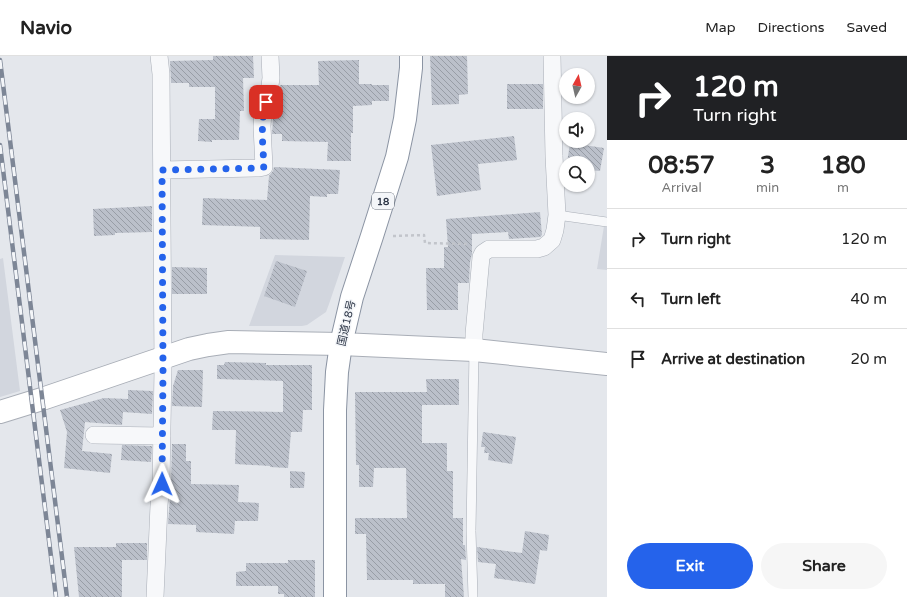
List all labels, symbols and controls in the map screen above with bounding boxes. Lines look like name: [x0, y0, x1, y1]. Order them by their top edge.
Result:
text: Navio: [20, 17, 72, 39]
text: Map: [705, 19, 736, 36]
text: Directions: [758, 19, 825, 36]
text: Saved: [847, 19, 887, 36]
north arrow: [559, 68, 595, 104]
map controls: [559, 68, 595, 192]
text: 120 m: [693, 70, 779, 104]
icon: right: [627, 72, 679, 124]
pin: [249, 85, 283, 119]
icon: arrive: [255, 91, 277, 113]
text: Turn right: [693, 104, 777, 126]
button: sound: [559, 112, 595, 148]
text: 08:57: [648, 151, 715, 180]
text: 3: [760, 151, 775, 180]
text: 180: [820, 151, 866, 180]
button: search: [559, 156, 595, 192]
text: Arrival: [661, 180, 702, 196]
text: min: [756, 180, 779, 196]
text: m: [837, 180, 849, 196]
road number: 18: [372, 193, 394, 209]
icon: right: [627, 228, 649, 250]
text: Turn right: [661, 230, 731, 248]
text: 120 m: [841, 230, 887, 248]
icon: left: [627, 288, 649, 310]
text: Turn left: [661, 290, 721, 308]
text: 40 m: [850, 290, 887, 308]
street label: 国道18号: [335, 299, 358, 347]
icon: arrive: [627, 348, 649, 370]
text: Arrive at destination: [661, 350, 805, 368]
text: 20 m: [850, 350, 887, 368]
position arrow: [141, 463, 183, 505]
button: Exit: [627, 543, 753, 589]
button: Share: [761, 543, 887, 589]

